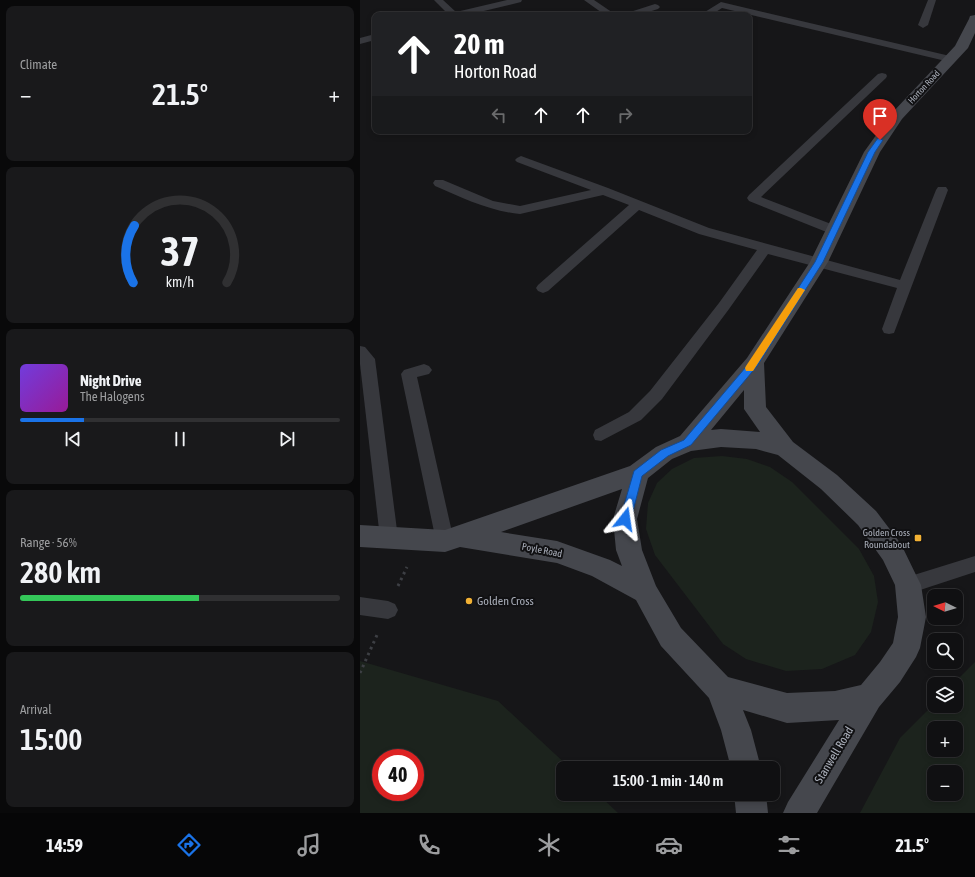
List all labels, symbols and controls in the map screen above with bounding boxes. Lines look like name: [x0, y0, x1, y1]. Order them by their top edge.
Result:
icon: ahead: [388, 28, 440, 80]
text: 20 m: [454, 28, 504, 60]
text: Climate: [20, 57, 57, 72]
text: Horton Road: [454, 61, 537, 82]
street label: Horton Road: [906, 68, 942, 106]
text: 21.5°: [152, 77, 208, 111]
text: −: [20, 81, 31, 107]
text: +: [329, 81, 340, 107]
pin: [863, 99, 897, 140]
icon: left: [488, 104, 510, 126]
icon: ahead: [530, 104, 552, 126]
icon: ahead: [572, 104, 594, 126]
icon: right: [614, 104, 636, 126]
icon: arrive: [869, 105, 891, 127]
text: 37: [160, 227, 200, 275]
text: km/h: [166, 274, 194, 290]
text: Night Drive: [80, 372, 142, 389]
text: The Halogens: [80, 389, 145, 404]
icon: previous: [62, 428, 84, 450]
icon: pause: [169, 428, 191, 450]
icon: next: [276, 428, 298, 450]
position arrow: [604, 498, 646, 540]
place label: Golden Cross Roundabout: [863, 527, 910, 550]
marker: Golden Cross Roundabout: [913, 533, 923, 543]
text: Range · 56%: [20, 535, 77, 550]
street label: Poyle Road: [521, 541, 563, 559]
text: 280 km: [20, 555, 101, 589]
north arrow: [927, 589, 963, 625]
map controls: [927, 589, 963, 801]
place label: Golden Cross: [477, 594, 534, 608]
marker: Golden Cross: [464, 596, 474, 606]
button: search: [927, 633, 963, 669]
button: layers: [927, 677, 963, 713]
text: Arrival: [20, 702, 52, 717]
button: +: [927, 721, 963, 757]
text: 15:00: [20, 722, 82, 756]
street label: Stanwell Road: [812, 724, 856, 786]
speed limit sign: 40: [372, 749, 424, 801]
button: −: [927, 765, 963, 801]
text: 15:00 · 1 min · 140 m: [613, 772, 723, 789]
icon: directions: [175, 831, 203, 859]
icon: music: [295, 831, 323, 859]
icon: phone: [415, 831, 443, 859]
icon: climate: [535, 831, 563, 859]
icon: car: [655, 831, 683, 859]
icon: filters: [775, 831, 803, 859]
text: 14:59: [46, 835, 83, 856]
text: 21.5°: [895, 835, 929, 856]

